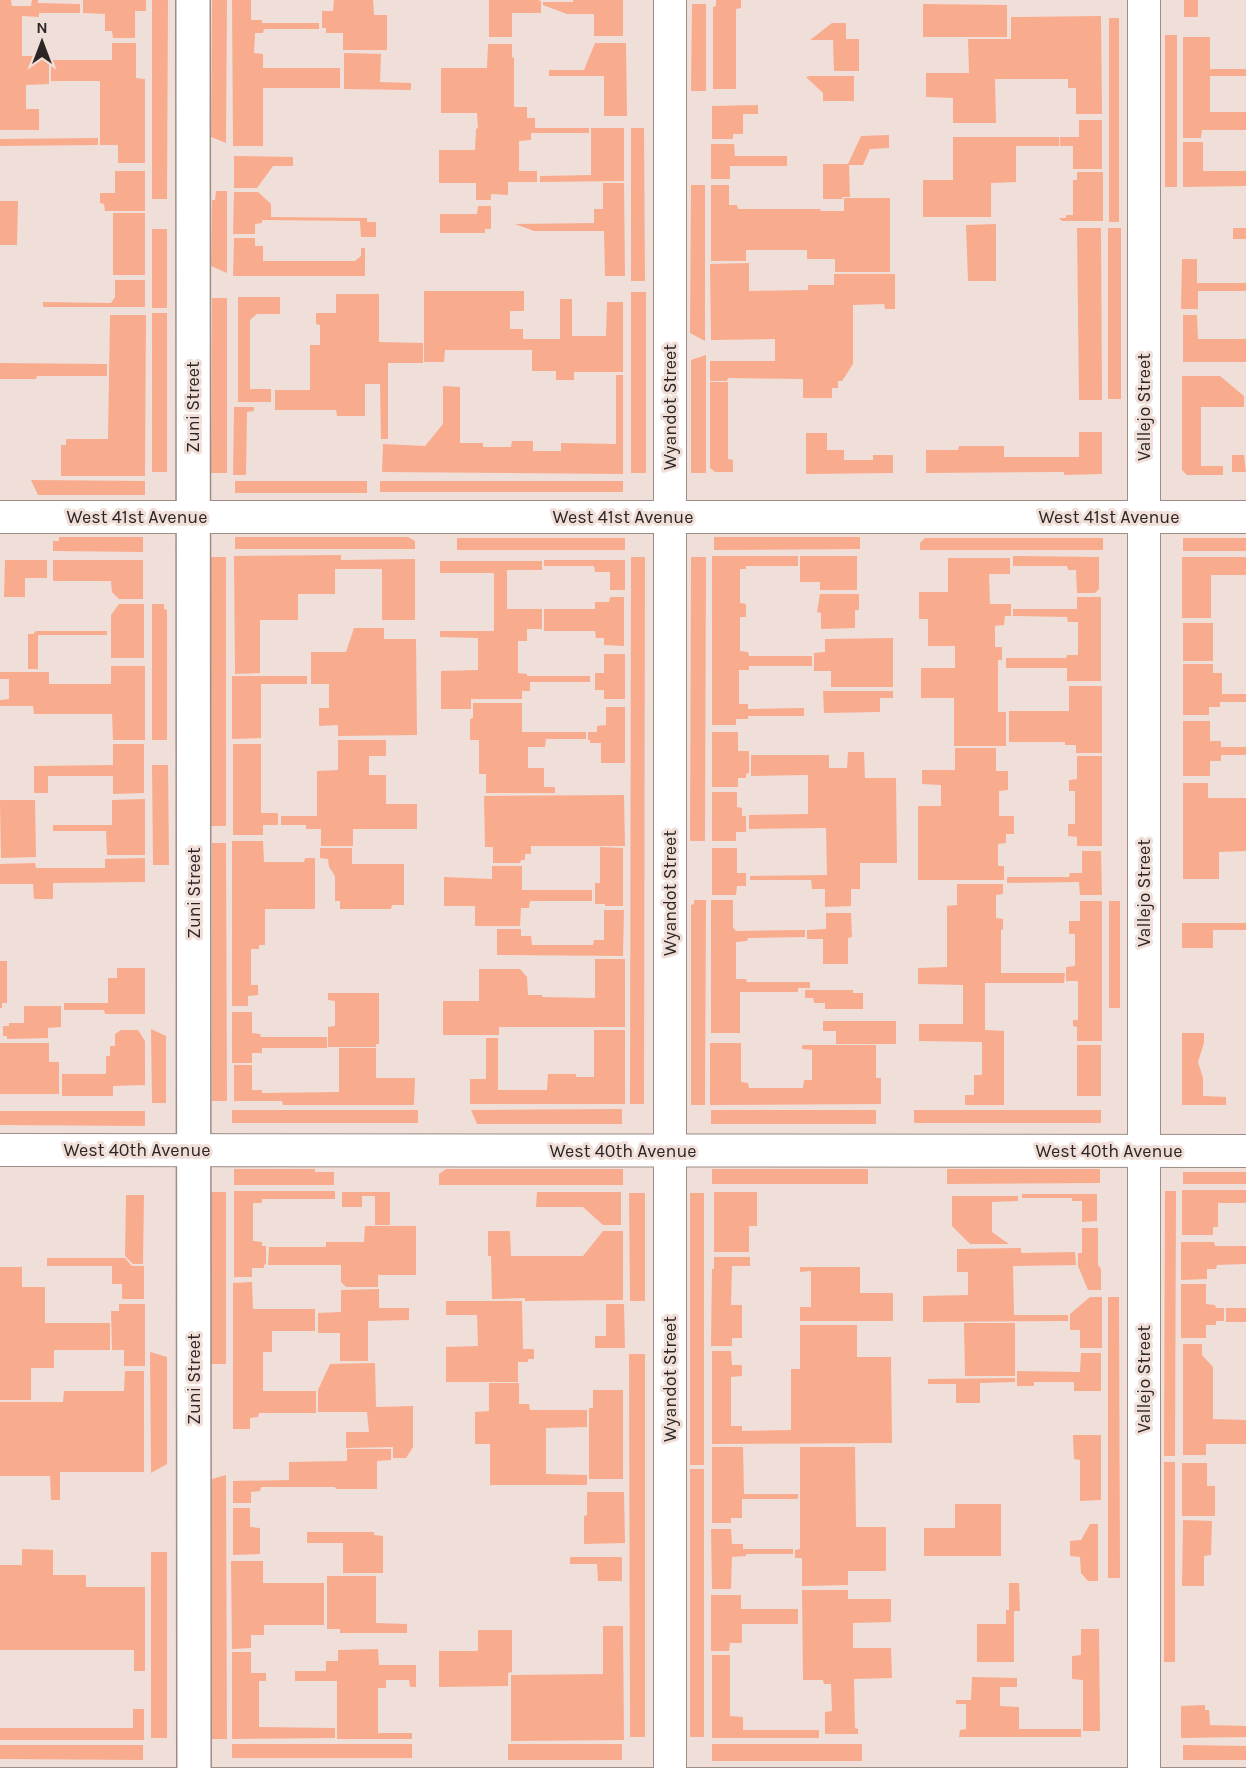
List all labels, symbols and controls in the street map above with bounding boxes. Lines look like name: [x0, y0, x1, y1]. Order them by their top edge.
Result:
north arrow: [12, 12, 72, 72]
text: N: [36, 18, 48, 37]
street label: Wyandot Street: [659, 344, 681, 470]
street label: Vallejo Street: [1133, 353, 1155, 461]
street label: Zuni Street: [182, 361, 204, 453]
street label: West 41st Avenue: [66, 506, 208, 528]
street label: West 41st Avenue: [552, 506, 694, 528]
street label: West 41st Avenue: [1038, 506, 1180, 528]
street label: Wyandot Street: [659, 830, 681, 956]
street label: Vallejo Street: [1133, 839, 1155, 947]
street label: Zuni Street: [183, 847, 205, 939]
street label: West 40th Avenue: [63, 1139, 211, 1161]
street label: West 40th Avenue: [549, 1140, 697, 1162]
street label: West 40th Avenue: [1035, 1140, 1183, 1162]
street label: Wyandot Street: [659, 1316, 681, 1442]
street label: Vallejo Street: [1133, 1325, 1155, 1433]
street label: Zuni Street: [183, 1333, 205, 1425]

